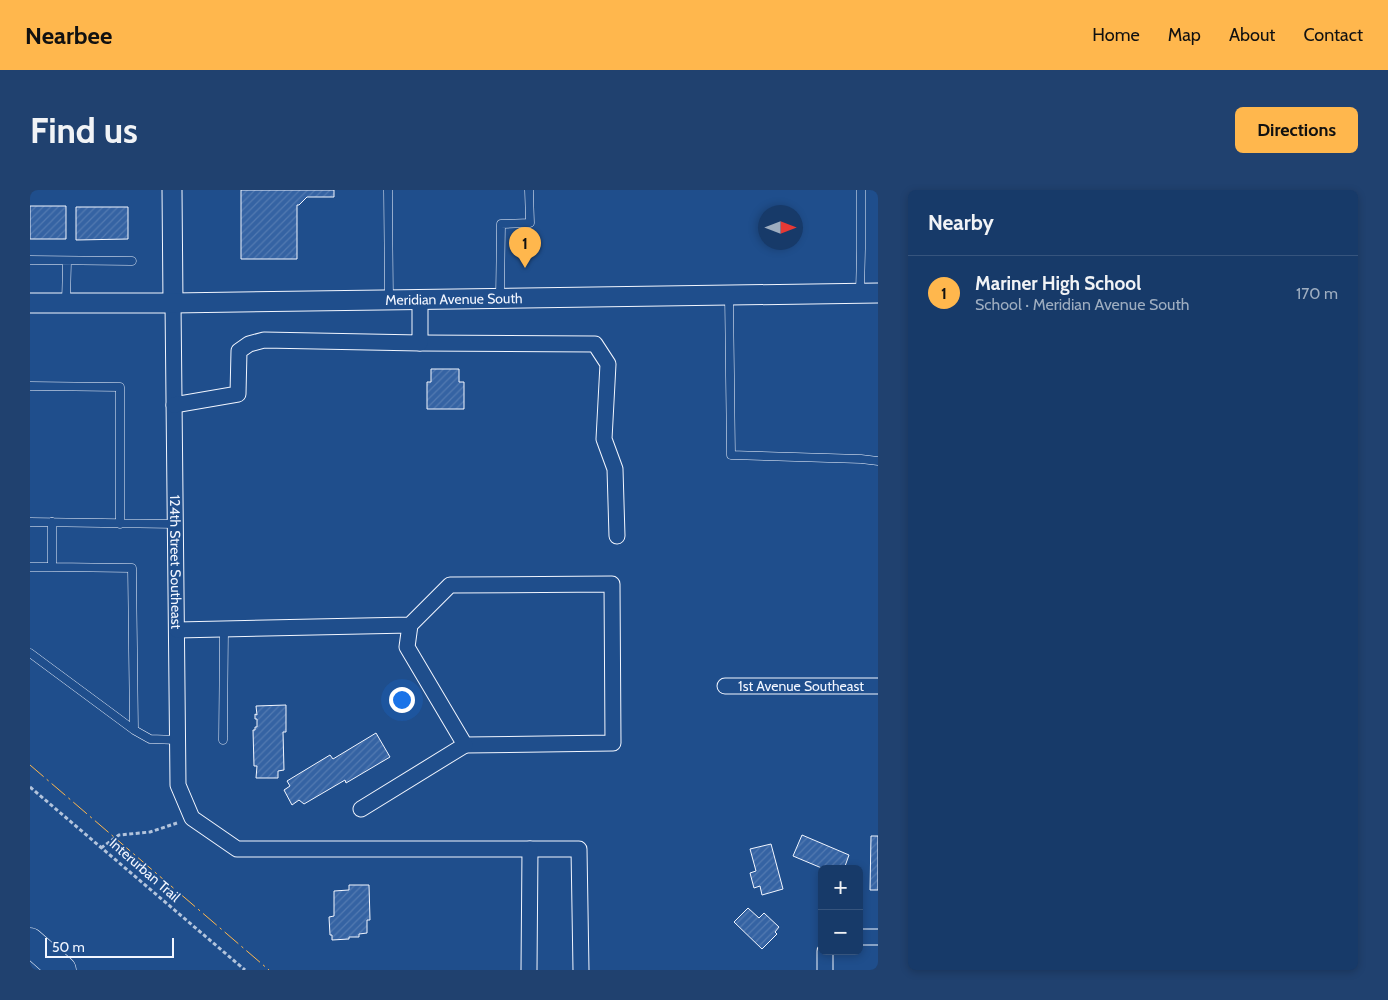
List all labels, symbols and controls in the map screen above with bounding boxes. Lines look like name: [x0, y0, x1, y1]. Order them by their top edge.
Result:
text: Nearbee: [25, 21, 112, 50]
text: Home: [1092, 24, 1140, 46]
text: Map: [1168, 24, 1201, 46]
text: About: [1229, 24, 1275, 46]
text: Contact: [1303, 24, 1363, 46]
button: Directions: [1235, 107, 1358, 153]
text: Find us: [30, 109, 138, 152]
north arrow: [758, 205, 803, 250]
text: Nearby: [928, 210, 994, 235]
pin: 1: [509, 227, 541, 268]
text: Mariner High School: [975, 272, 1141, 295]
text: 1: [941, 284, 947, 303]
text: 170 m: [1296, 284, 1338, 303]
street label: Meridian Avenue South: [385, 289, 523, 309]
text: School · Meridian Avenue South: [975, 295, 1190, 314]
street label: 124th Street Southeast: [166, 495, 185, 630]
street label: 1st Avenue Southeast: [738, 677, 864, 695]
your location: [389, 687, 415, 713]
street label: Interurban Trail: [106, 834, 185, 906]
map controls: [818, 865, 863, 955]
button: +: [818, 865, 863, 910]
button: −: [818, 910, 863, 955]
scale bar: [45, 935, 174, 958]
text: 50 m: [52, 938, 85, 956]

